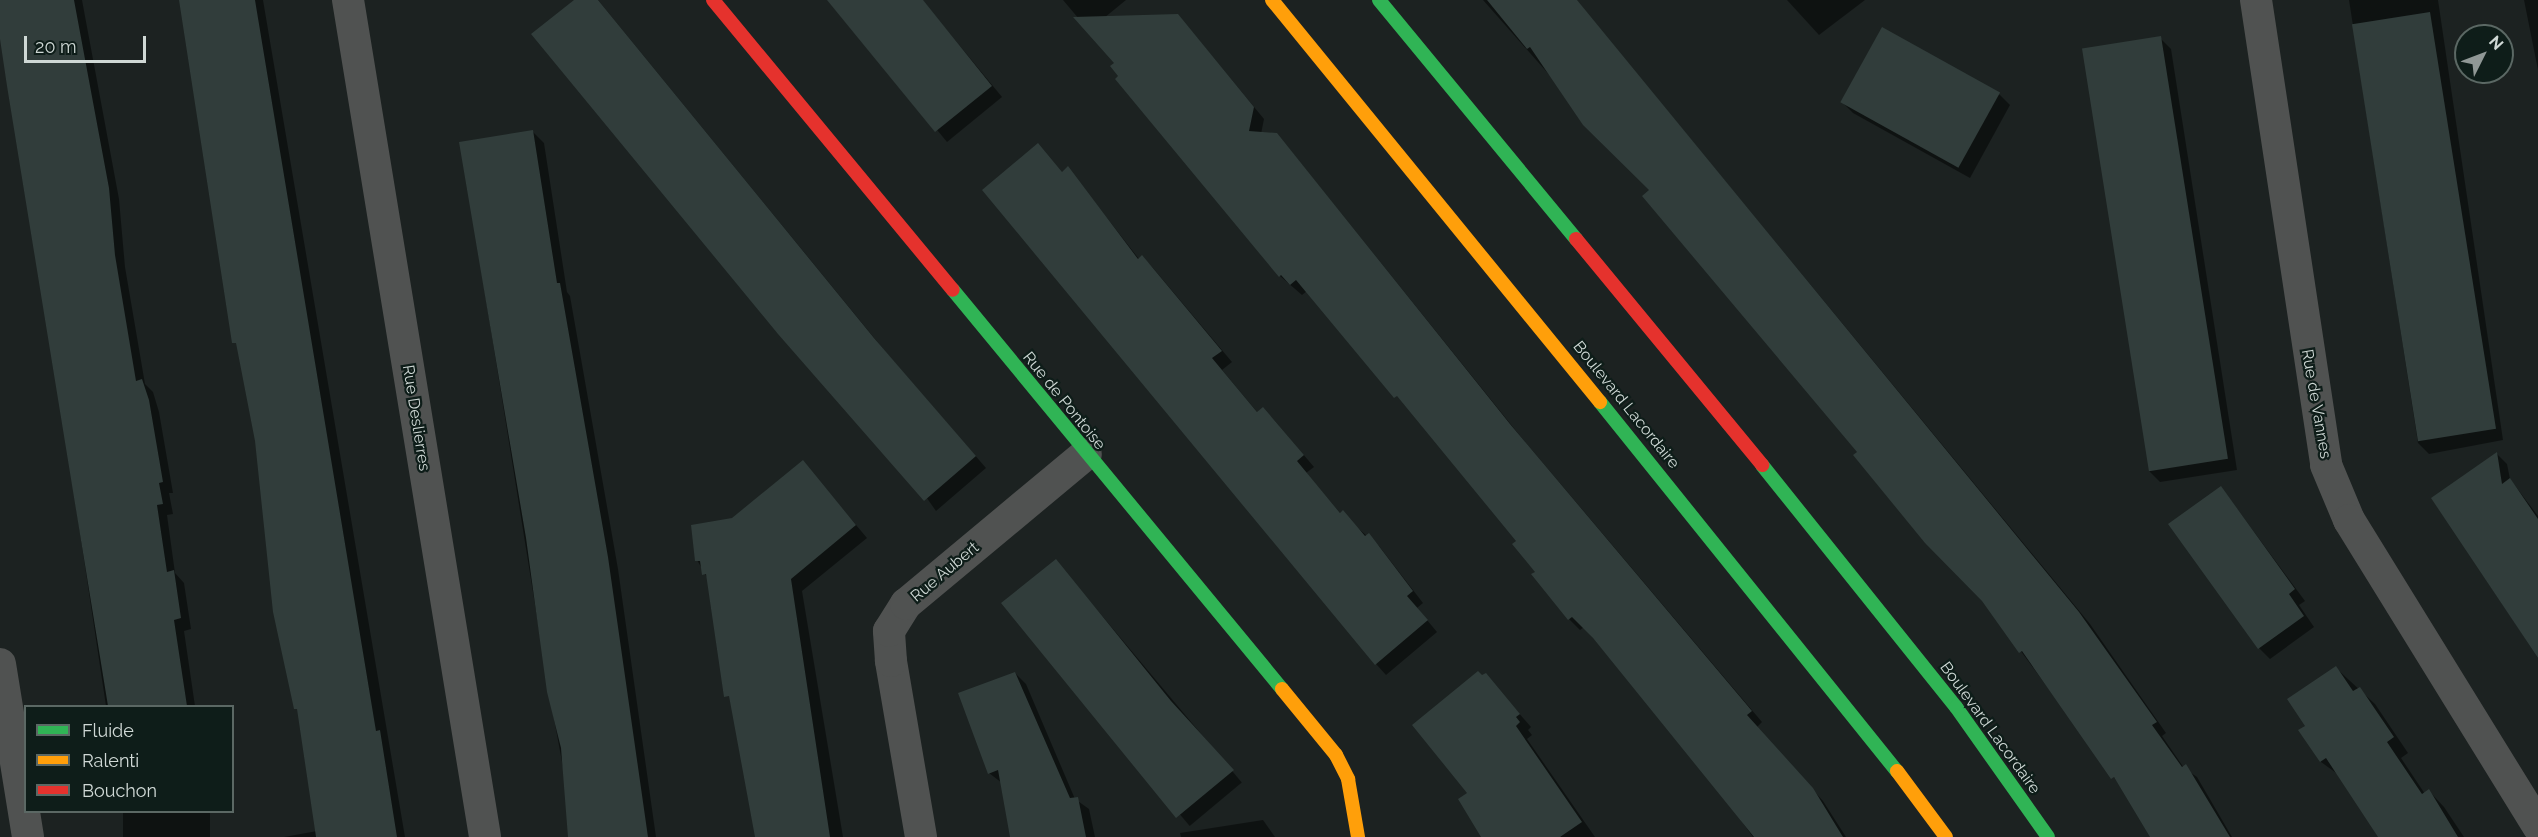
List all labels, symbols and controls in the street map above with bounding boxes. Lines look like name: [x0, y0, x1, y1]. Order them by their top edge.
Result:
scale bar: [27, 24, 148, 62]
north arrow: [2454, 24, 2514, 84]
text: N: [2485, 32, 2507, 54]
text: 20 m: [35, 36, 77, 57]
street label: Boulevard Lacordaire: [1569, 337, 1683, 473]
street label: Rue de Pontoise: [1019, 348, 1109, 454]
street label: Rue de Vannes: [2297, 348, 2335, 460]
street label: Rue Deslierres: [398, 364, 434, 472]
street label: Rue Aubert: [907, 538, 983, 606]
street label: Boulevard Lacordaire: [1936, 658, 2044, 798]
legend: [24, 705, 234, 813]
text: Fluide: [82, 720, 134, 741]
text: Ralenti: [82, 750, 139, 771]
text: Bouchon: [82, 780, 157, 801]

